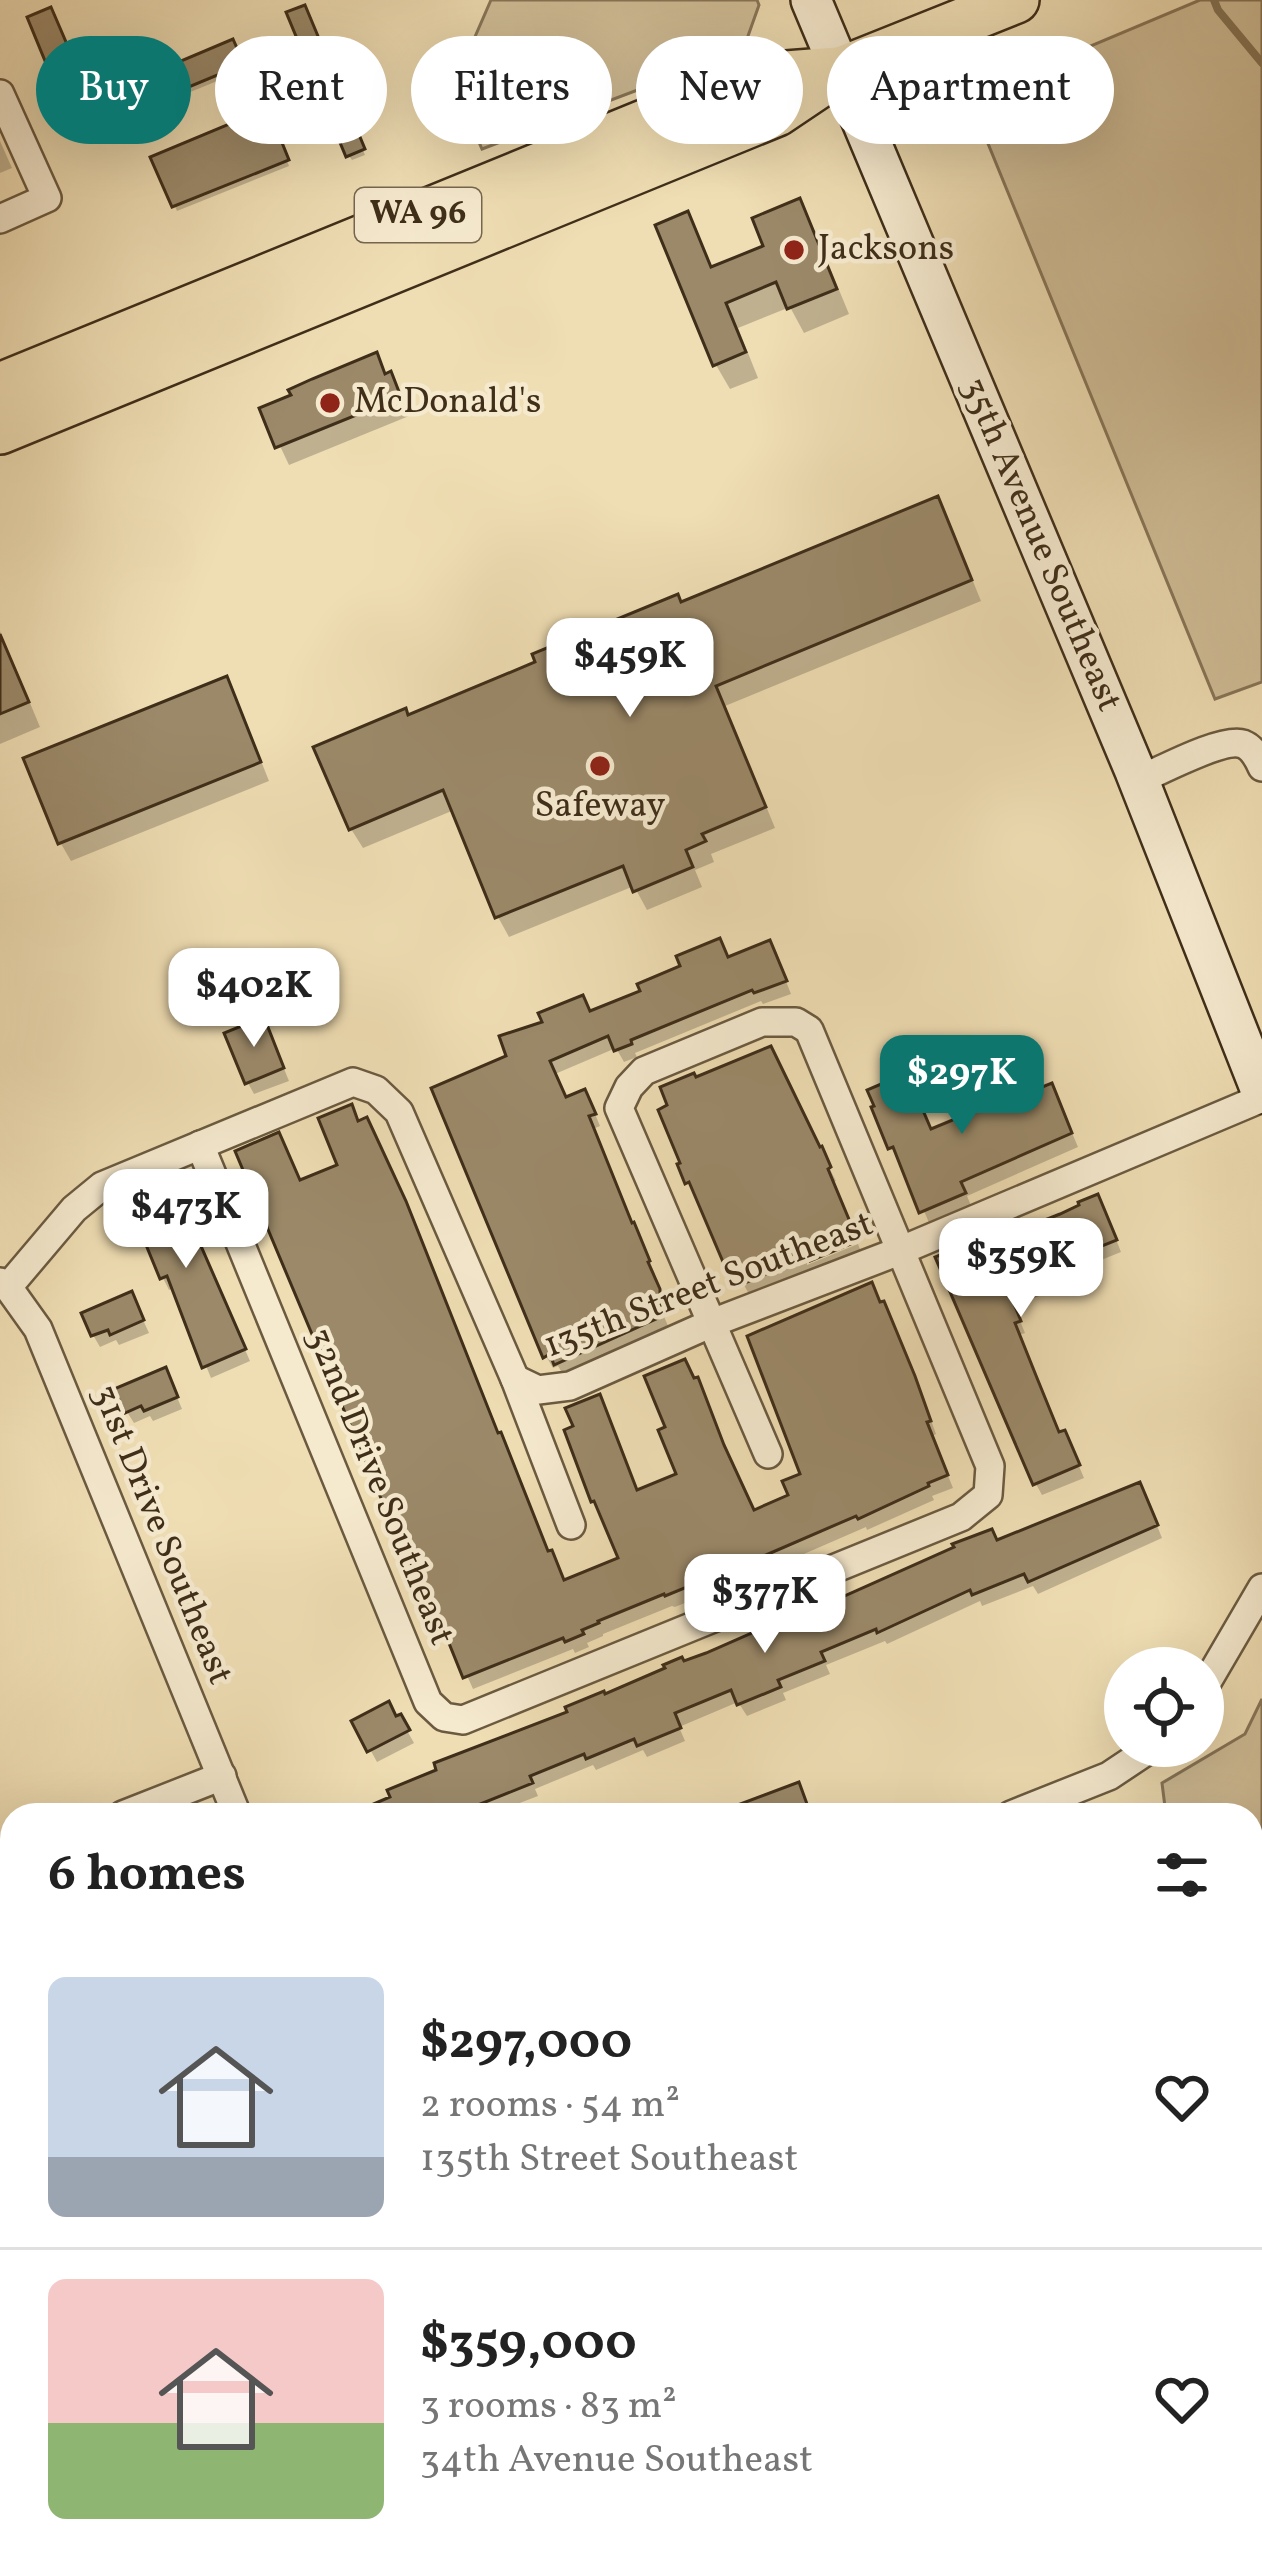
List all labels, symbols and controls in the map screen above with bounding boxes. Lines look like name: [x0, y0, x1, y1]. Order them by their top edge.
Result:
chip: Buy: [36, 36, 191, 144]
chip: Rent: [215, 36, 387, 144]
chip: Filters: [411, 36, 612, 144]
chip: New: [636, 36, 803, 144]
chip: Apartment: [827, 36, 1114, 144]
road number: WA 96: [355, 188, 481, 242]
place label: Jacksons: [818, 225, 954, 275]
marker: Jacksons: [781, 237, 807, 263]
street label: 35th Avenue Southeast: [947, 370, 1133, 720]
place label: McDonald's: [354, 378, 541, 428]
marker: McDonald's: [317, 390, 343, 416]
pin: $459K: [546, 618, 714, 720]
text: $459K: [574, 630, 687, 684]
marker: Safeway: [587, 753, 613, 779]
place label: Safeway: [534, 782, 666, 832]
pin: $402K: [170, 948, 338, 1050]
text: $402K: [195, 960, 313, 1014]
pin: $297K: [878, 1035, 1046, 1137]
text: $297K: [907, 1047, 1017, 1101]
pin: $473K: [102, 1169, 270, 1271]
text: $473K: [130, 1181, 242, 1235]
street label: 135th Street Southeast: [537, 1200, 881, 1372]
pin: $359K: [937, 1218, 1105, 1320]
text: $359K: [966, 1230, 1076, 1284]
street label: 32nd Drive Southeast: [292, 1321, 466, 1653]
street label: 31st Drive Southeast: [78, 1378, 244, 1692]
pin: $377K: [681, 1554, 849, 1656]
text: $377K: [711, 1566, 819, 1620]
map controls: [1104, 1647, 1224, 1767]
button: locate: [1104, 1647, 1224, 1767]
text: 6 homes: [48, 1840, 246, 1911]
icon: filters: [1149, 1842, 1215, 1908]
text: $297,000: [420, 2008, 632, 2079]
icon: home: [144, 2025, 288, 2169]
icon: heart: [1149, 2064, 1215, 2130]
text: 2 rooms · 54 m²: [420, 2079, 680, 2133]
text: 135th Street Southeast: [420, 2133, 798, 2187]
text: $359,000: [420, 2309, 637, 2380]
icon: home: [144, 2327, 288, 2471]
icon: heart: [1149, 2366, 1215, 2432]
text: 3 rooms · 83 m²: [420, 2380, 677, 2434]
text: 34th Avenue Southeast: [420, 2434, 813, 2488]

